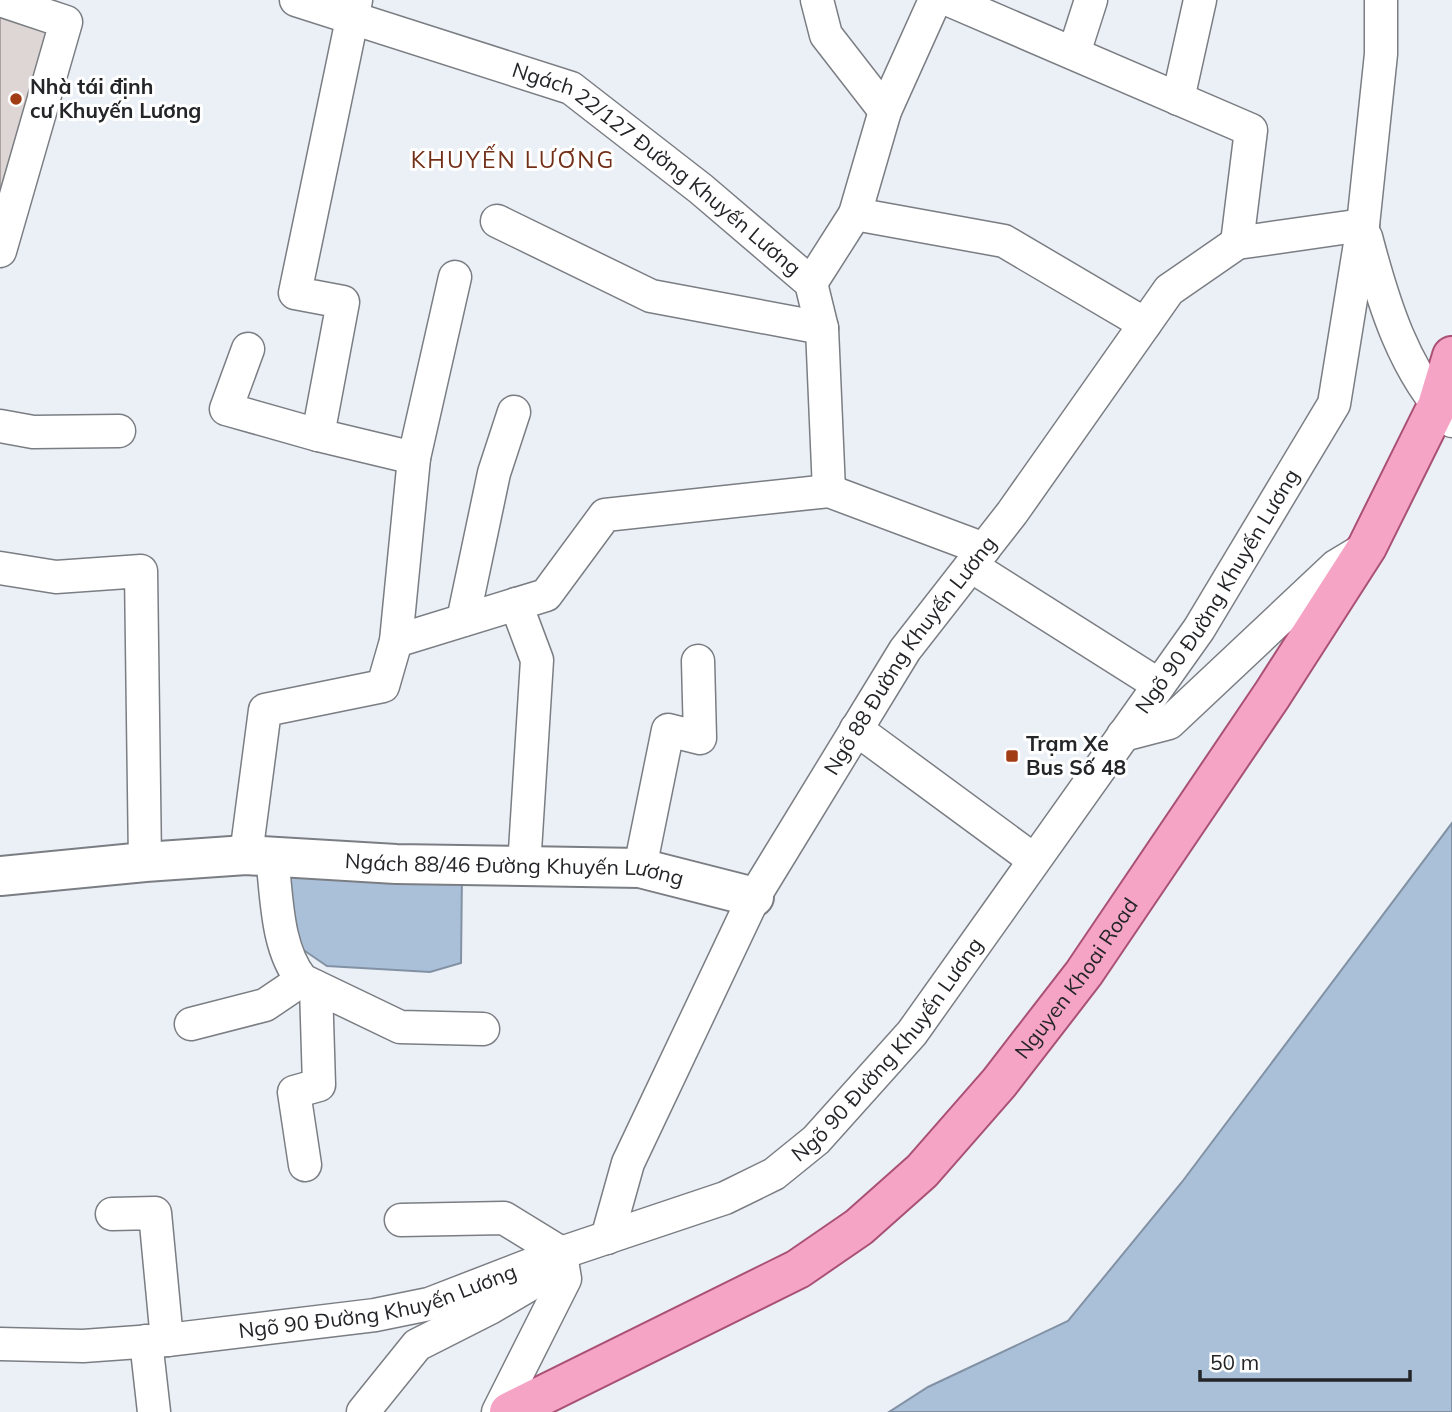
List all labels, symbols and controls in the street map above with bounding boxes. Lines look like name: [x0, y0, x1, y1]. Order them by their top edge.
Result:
street label: Ngách 22/127 Đường Khuyến Lương: [509, 56, 807, 281]
place label: Nhà tái định cư Khuyến Lương: [30, 73, 201, 123]
marker: Nhà tái định cư Khuyến Lương: [8, 91, 24, 107]
district label: KHUYẾN LƯƠNG: [411, 144, 615, 174]
street label: Ngõ 90 Đường Khuyến Lương: [1129, 464, 1304, 718]
street label: Ngõ 88 Đường Khuyến Lương: [818, 530, 1001, 779]
place label: Trạm Xe Bus Số 48: [1026, 730, 1126, 780]
marker: Trạm Xe Bus Số 48: [1004, 748, 1020, 764]
street label: Ngách 88/46 Đường Khuyến Lương: [344, 847, 687, 891]
street label: Nguyen Khoai Road: [1009, 892, 1143, 1064]
street label: Ngõ 90 Đường Khuyến Lương: [786, 932, 988, 1167]
street label: Ngõ 90 Đường Khuyến Lương: [237, 1258, 520, 1343]
scale bar: [1200, 1338, 1410, 1382]
text: 50 m: [1210, 1349, 1259, 1375]

